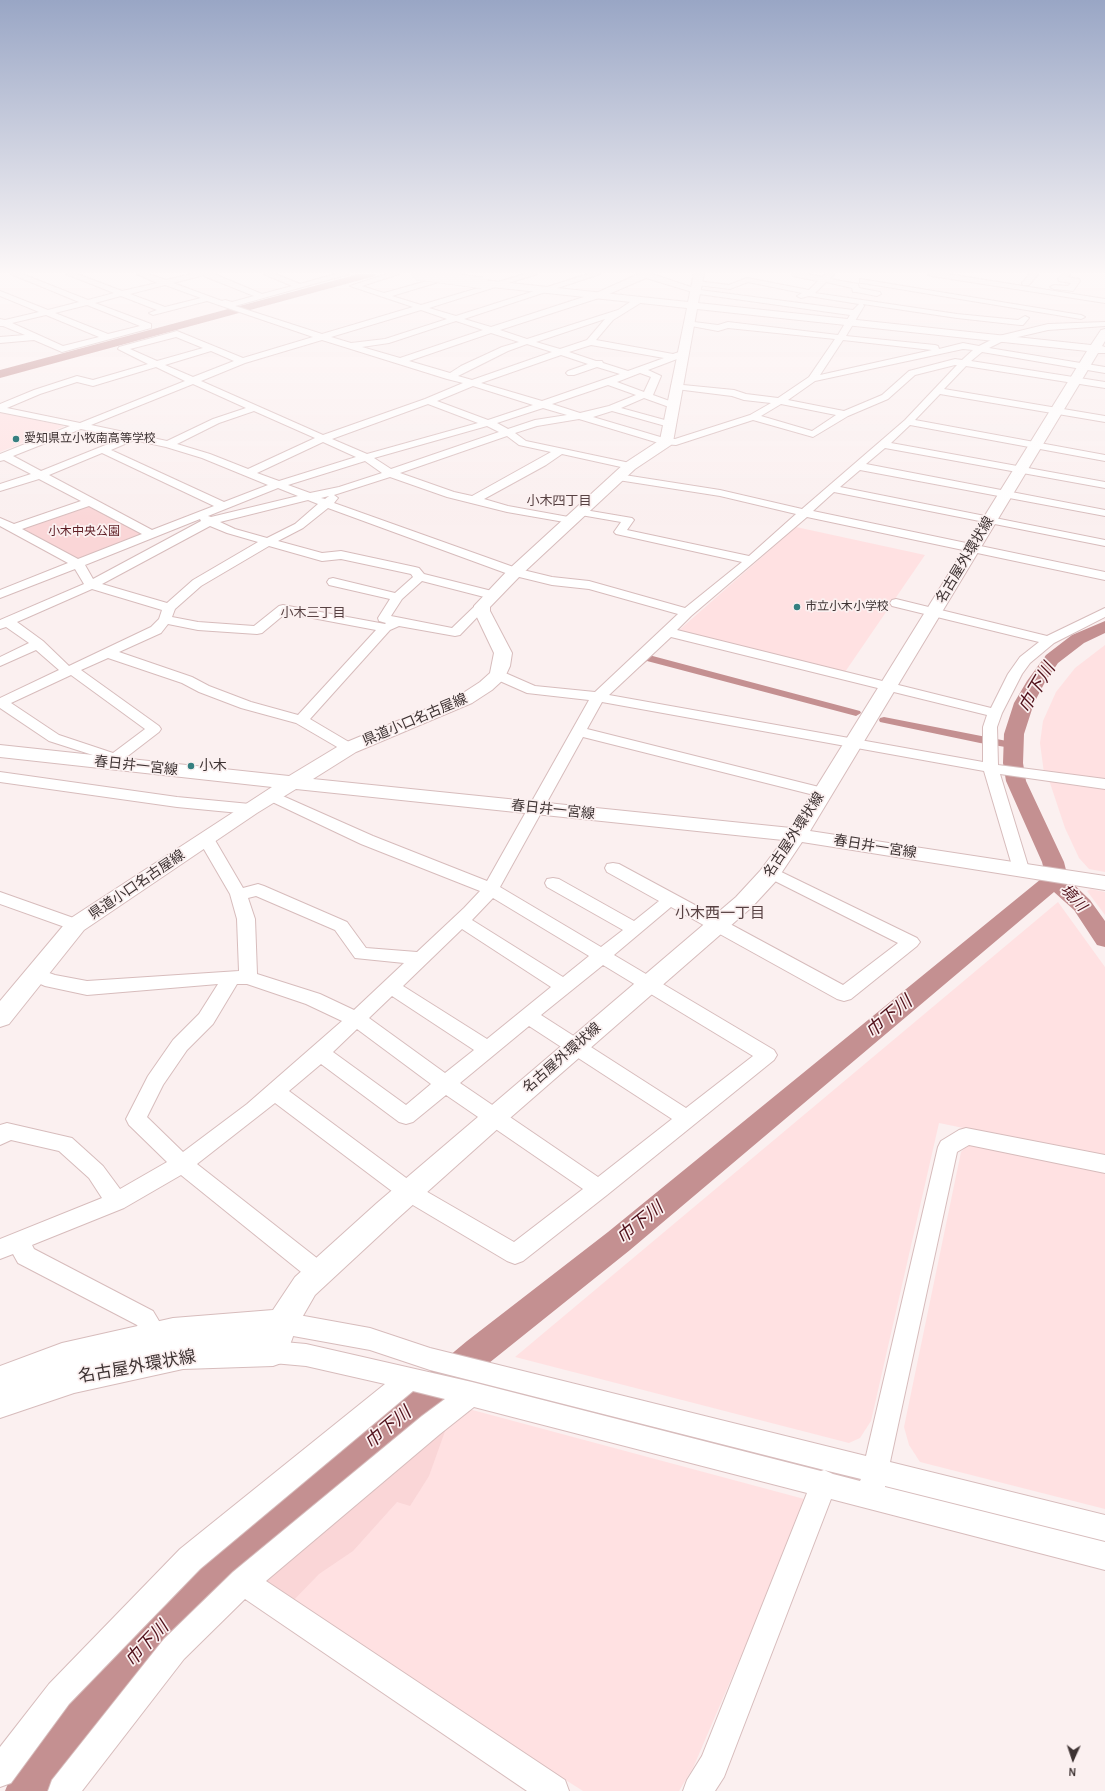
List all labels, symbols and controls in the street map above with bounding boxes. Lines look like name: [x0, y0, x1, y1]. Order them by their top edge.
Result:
place label: 愛知県立小牧南高等学校: [24, 432, 156, 446]
marker: 愛知県立小牧南高等学校: [11, 434, 21, 444]
district label: 小木四丁目: [527, 493, 591, 509]
street label: 名古屋外環状線: [933, 514, 997, 606]
park label: 小木中央公園: [48, 525, 120, 539]
place label: 市立小木小学校: [805, 600, 889, 614]
marker: 市立小木小学校: [792, 602, 802, 612]
district label: 小木三丁目: [281, 605, 345, 621]
water label: 巾下川: [1014, 659, 1060, 717]
street label: 県道小口名古屋線: [360, 690, 470, 750]
street label: 春日井一宮線: [93, 753, 179, 779]
place label: 小木: [199, 758, 227, 774]
marker: 小木: [186, 761, 196, 771]
street label: 名古屋外環状線: [760, 789, 828, 881]
street label: 春日井一宮線: [510, 797, 596, 823]
street label: 春日井一宮線: [832, 832, 918, 862]
street label: 県道小口名古屋線: [86, 847, 188, 923]
water label: 境川: [1056, 881, 1090, 915]
district label: 小木西一丁目: [675, 905, 765, 923]
water label: 巾下川: [861, 991, 917, 1043]
street label: 名古屋外環状線: [520, 1020, 604, 1096]
water label: 巾下川: [612, 1198, 668, 1248]
street label: 名古屋外環状線: [77, 1347, 197, 1387]
water label: 巾下川: [360, 1402, 416, 1454]
water label: 巾下川: [121, 1617, 173, 1671]
north arrow: [1053, 1739, 1093, 1779]
text: N: [1068, 1765, 1077, 1778]

